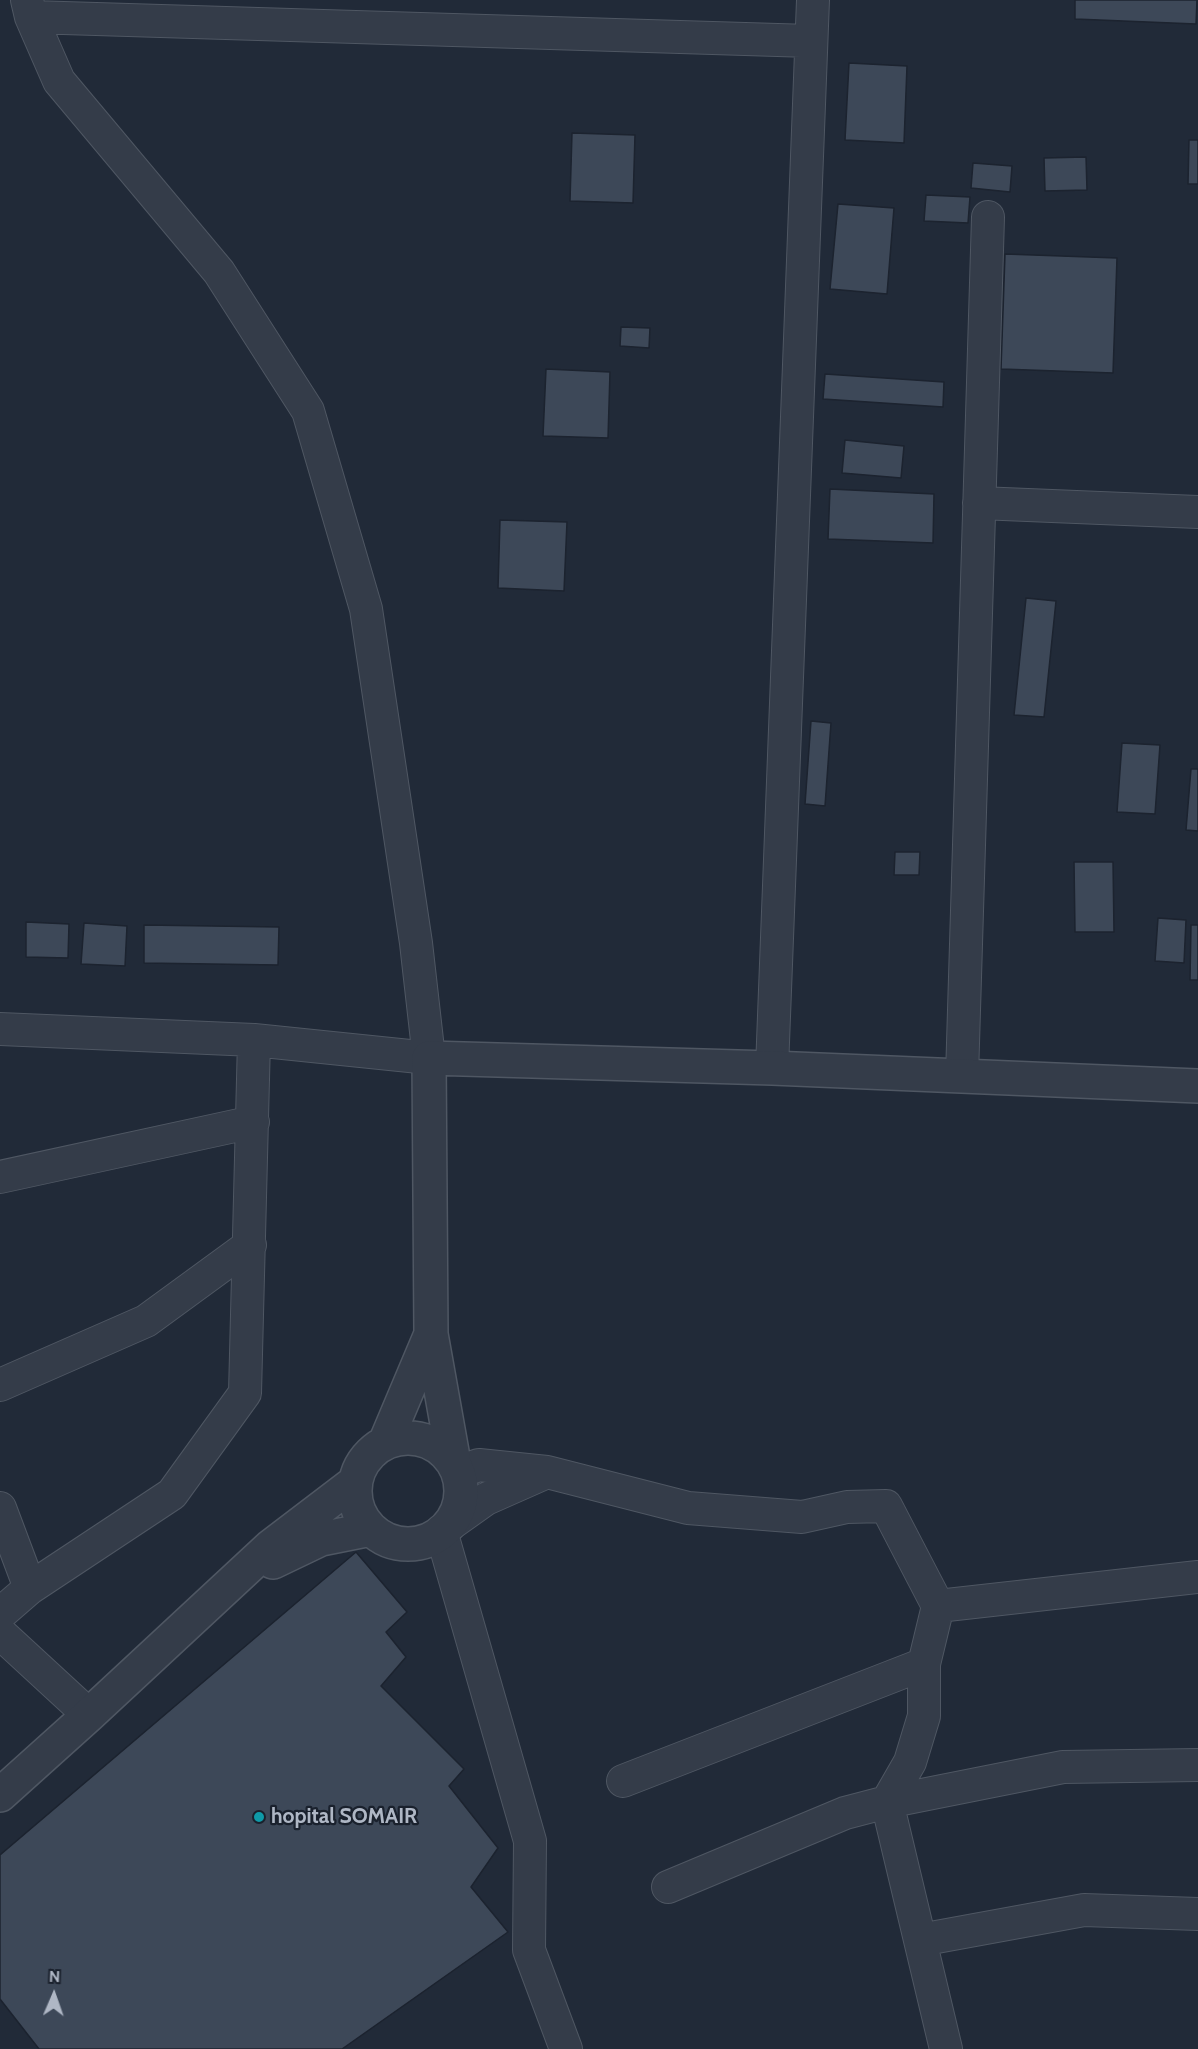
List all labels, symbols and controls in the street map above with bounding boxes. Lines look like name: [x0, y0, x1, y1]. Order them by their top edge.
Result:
place label: hopital SOMAIR: [271, 1804, 417, 1830]
marker: hopital SOMAIR: [252, 1810, 266, 1824]
north arrow: [24, 1965, 84, 2025]
text: N: [49, 1967, 61, 1986]

